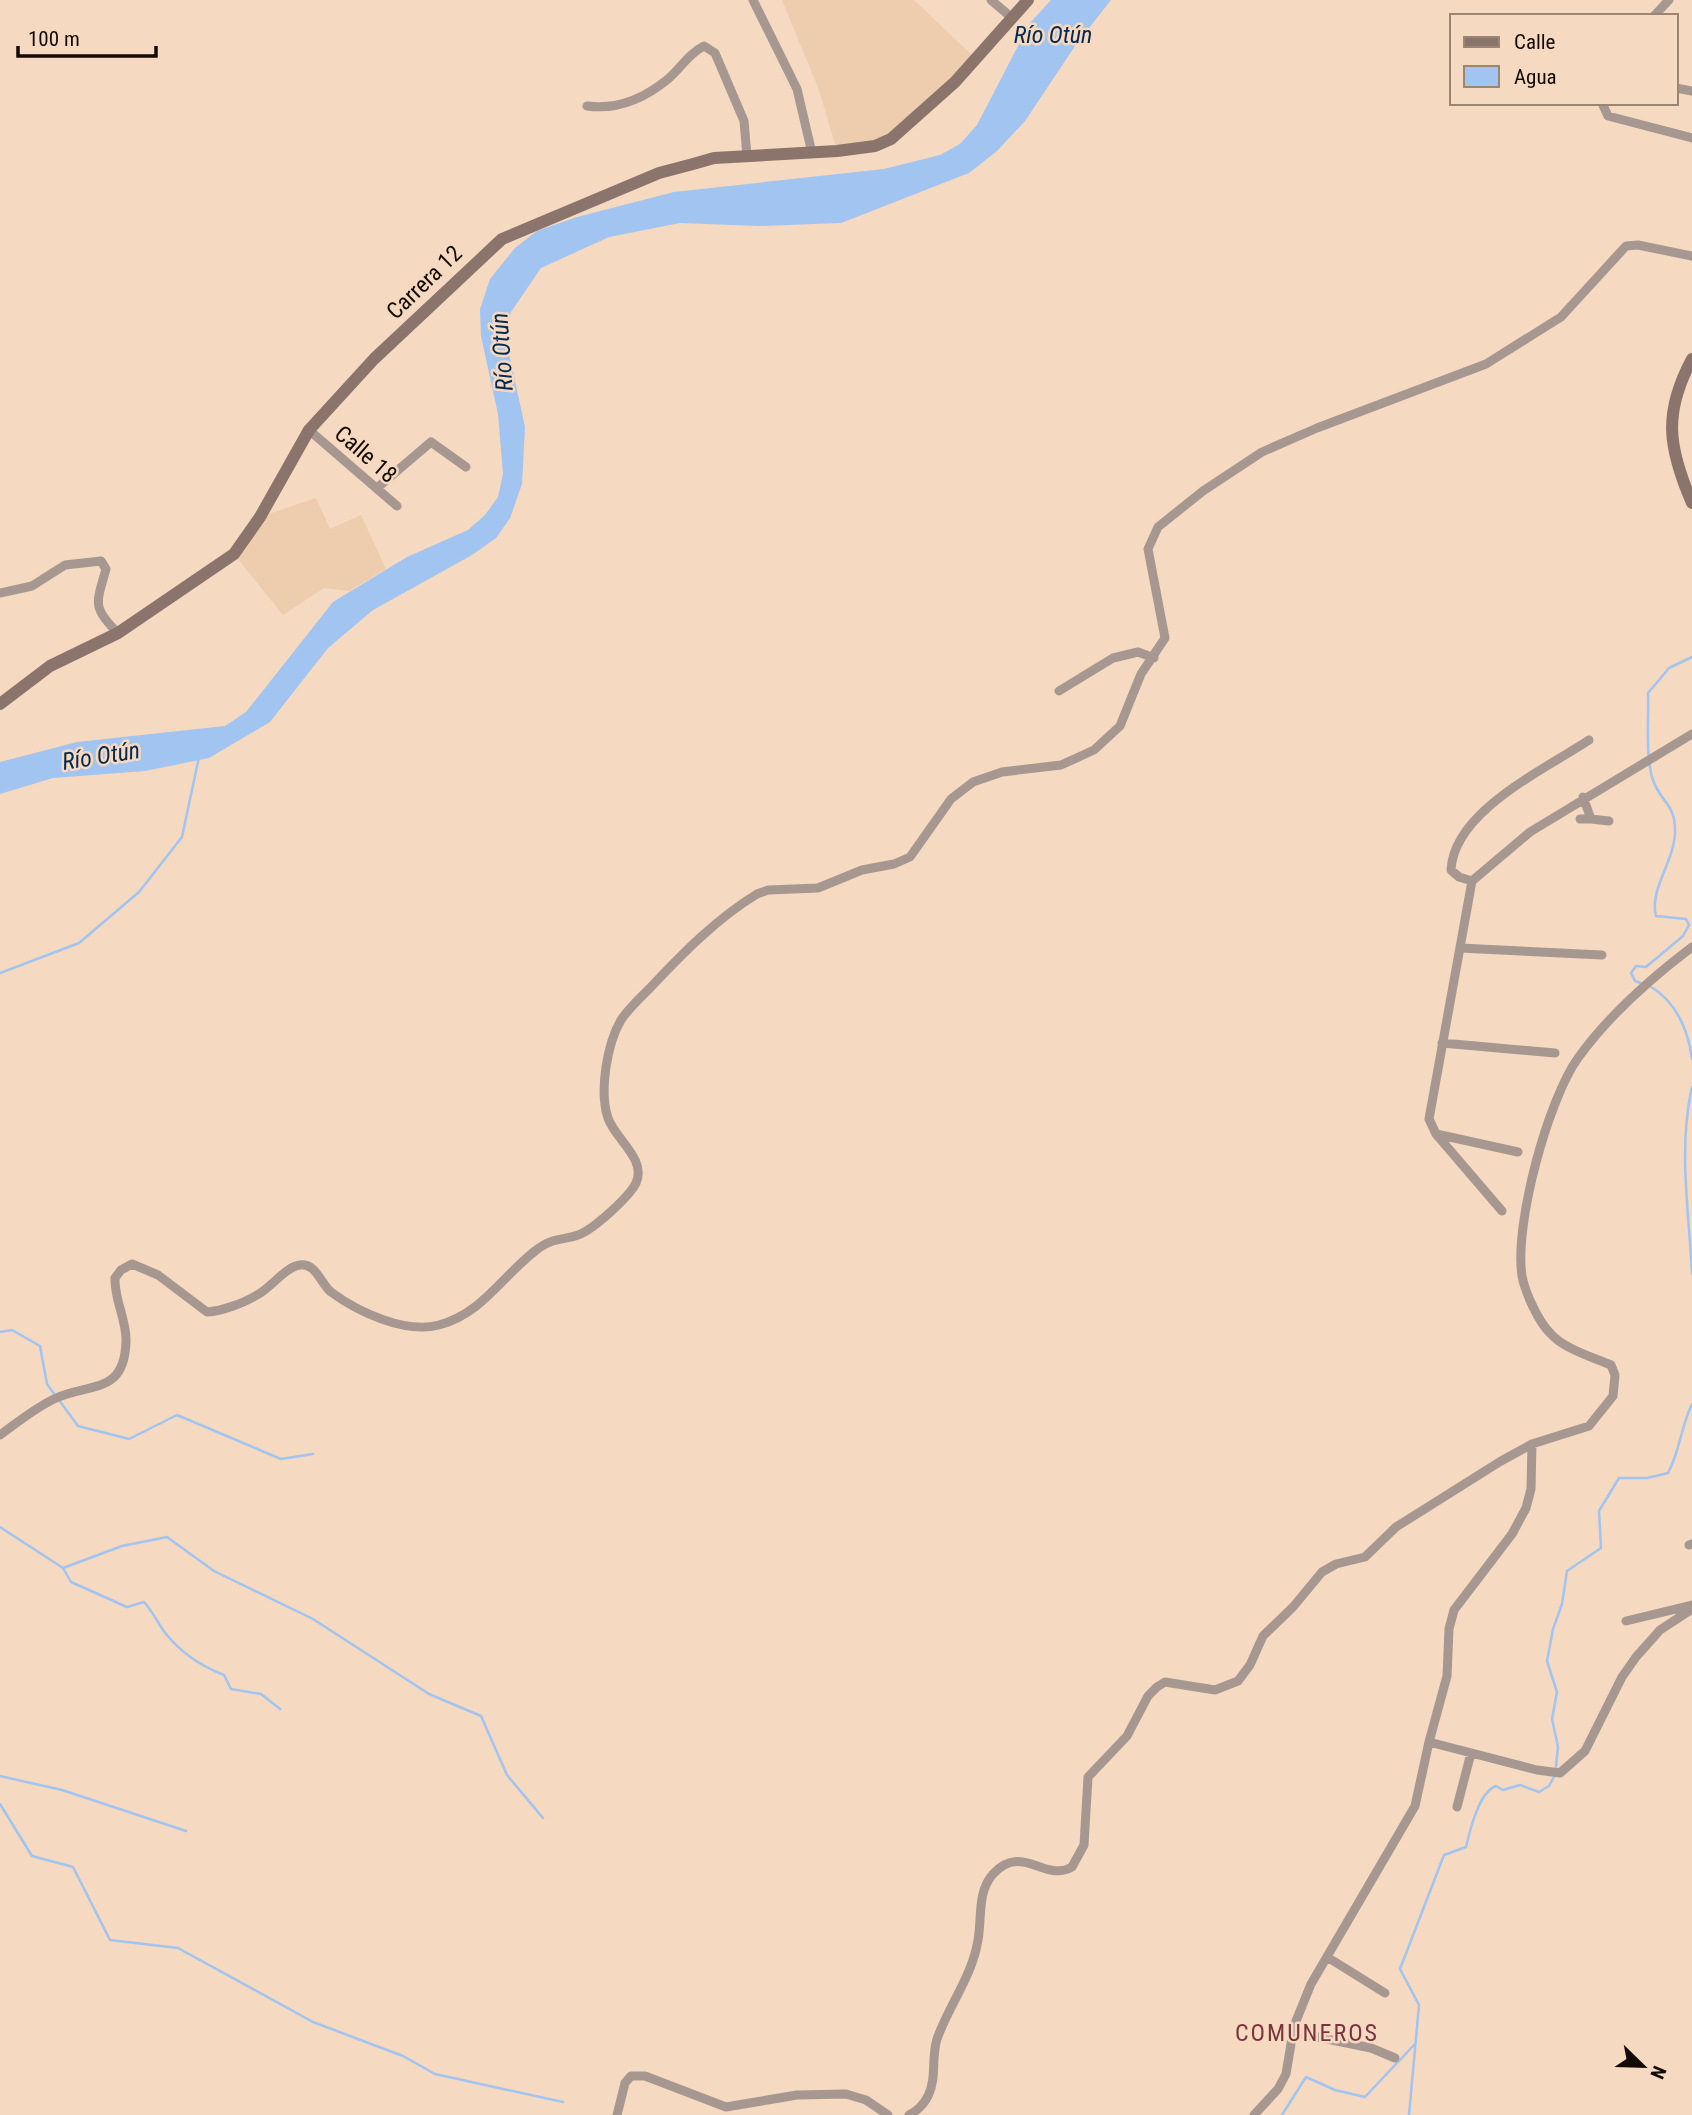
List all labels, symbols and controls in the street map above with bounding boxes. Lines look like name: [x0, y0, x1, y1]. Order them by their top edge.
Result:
scale bar: [18, 14, 156, 58]
legend: [1450, 14, 1678, 105]
water label: Río Otún: [1014, 21, 1092, 49]
text: 100 m: [28, 27, 80, 51]
text: Calle: [1514, 30, 1556, 54]
text: Agua: [1514, 65, 1557, 89]
street label: Carrera 12: [381, 240, 468, 325]
water label: Río Otún: [485, 312, 519, 392]
street label: Calle 18: [329, 420, 402, 489]
water label: Río Otún: [60, 736, 142, 776]
district label: COMUNEROS: [1235, 2019, 1379, 2047]
north arrow: [1608, 2031, 1678, 2101]
text: N: [1645, 2063, 1671, 2082]

